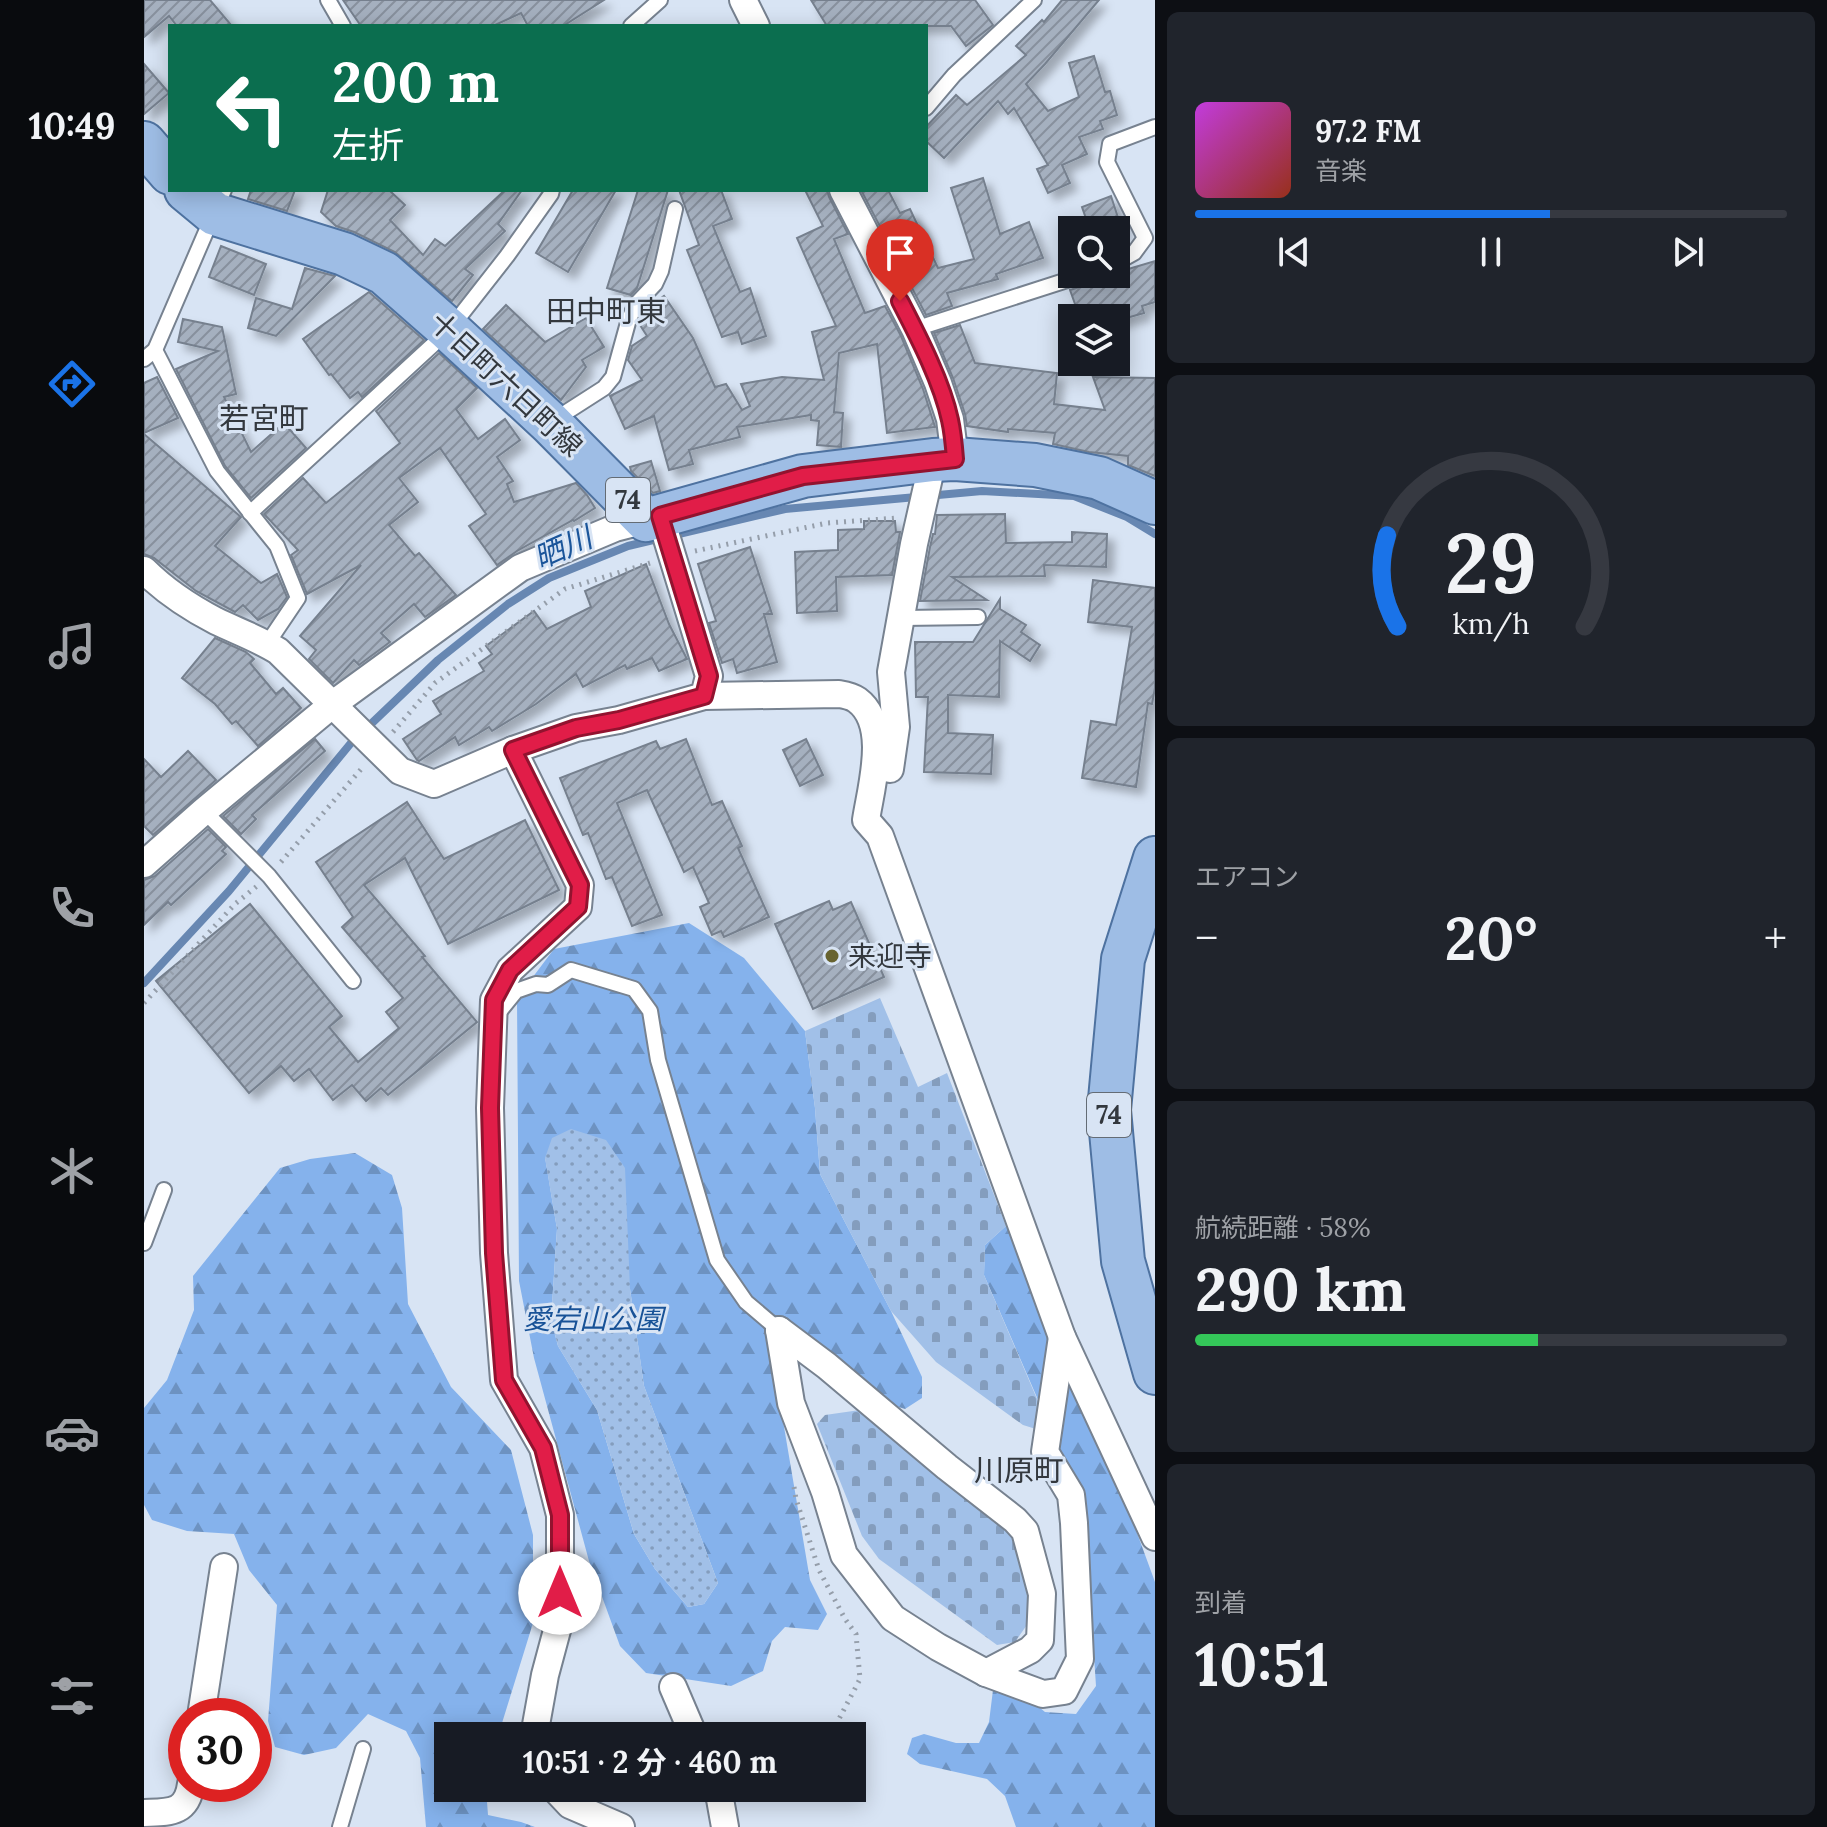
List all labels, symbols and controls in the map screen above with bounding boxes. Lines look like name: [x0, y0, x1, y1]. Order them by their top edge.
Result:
text: 200 m: [332, 46, 499, 117]
icon: left: [200, 56, 304, 160]
text: 10:49: [29, 103, 115, 149]
text: 97.2 FM: [1315, 112, 1422, 150]
text: 左折: [332, 122, 404, 168]
text: 音楽: [1315, 154, 1367, 187]
map controls: [1058, 216, 1130, 376]
button: search: [1058, 216, 1130, 288]
pin: [866, 219, 934, 301]
icon: previous: [1272, 230, 1316, 274]
icon: pause: [1469, 230, 1513, 274]
icon: next: [1666, 230, 1710, 274]
icon: arrive: [878, 231, 922, 275]
district label: 田中町東: [546, 292, 666, 330]
street label: 十日町六日町線: [422, 304, 590, 464]
button: layers: [1058, 304, 1130, 376]
icon: directions: [44, 356, 100, 412]
district label: 若宮町: [219, 399, 309, 437]
road number: 74: [606, 478, 650, 522]
text: 29: [1445, 508, 1537, 615]
water label: 晒川: [527, 516, 600, 577]
text: km/h: [1452, 605, 1530, 642]
icon: music: [44, 618, 100, 674]
text: エアコン: [1195, 860, 1299, 893]
icon: phone: [44, 880, 100, 936]
text: 20°: [1444, 900, 1538, 976]
text: −: [1195, 910, 1218, 966]
text: +: [1764, 910, 1787, 966]
place label: 来迎寺: [848, 938, 932, 974]
marker: 来迎寺: [823, 947, 841, 965]
road number: 74: [1087, 1093, 1131, 1137]
icon: climate: [44, 1143, 100, 1199]
text: 航続距離 · 58%: [1195, 1211, 1371, 1244]
text: 290 km: [1195, 1251, 1406, 1327]
park label: 愛宕山公園: [523, 1301, 667, 1337]
icon: car: [44, 1405, 100, 1461]
district label: 川原町: [974, 1451, 1064, 1489]
position arrow: [518, 1551, 602, 1635]
text: 到着: [1195, 1586, 1247, 1619]
text: 10:51: [1195, 1626, 1329, 1702]
icon: filters: [44, 1668, 100, 1724]
speed limit sign: 30: [168, 1698, 272, 1802]
text: 10:51 · 2 分 · 460 m: [523, 1743, 777, 1781]

